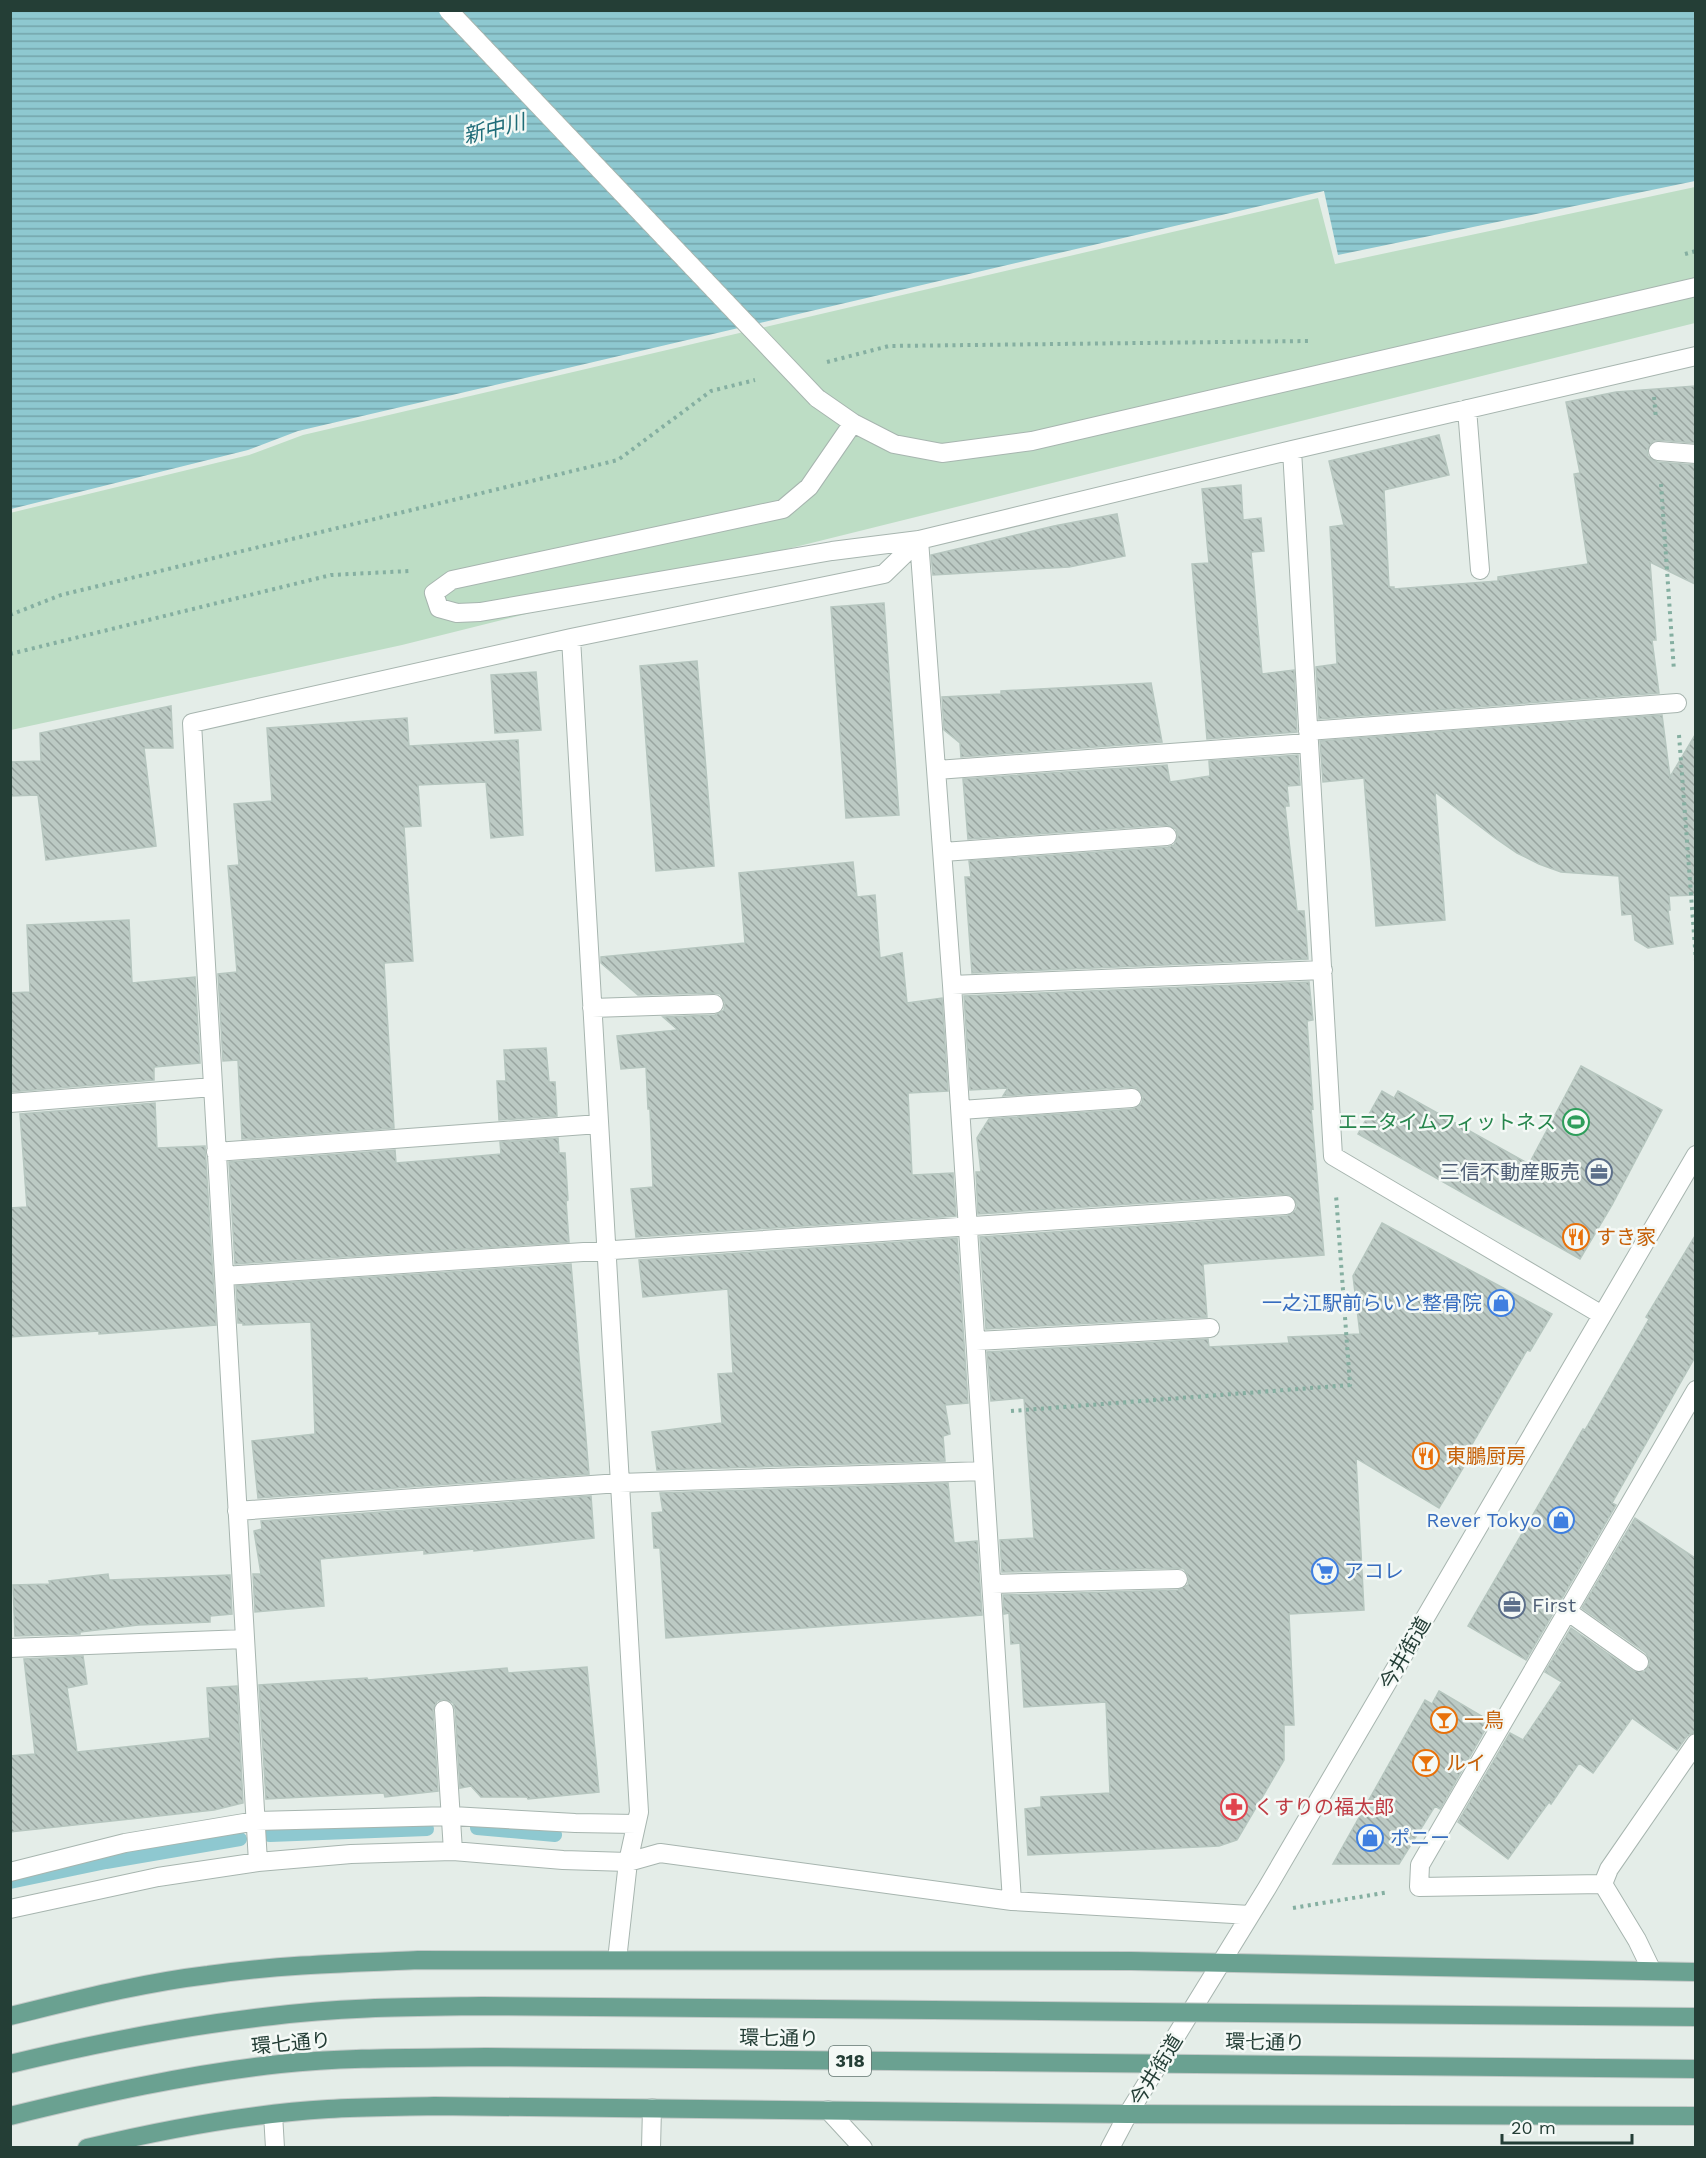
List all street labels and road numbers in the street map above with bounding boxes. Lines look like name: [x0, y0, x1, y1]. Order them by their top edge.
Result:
street label: 今井街道: [1375, 1612, 1435, 1694]
street label: 環七通り: [739, 2025, 819, 2051]
street label: 環七通り: [250, 2028, 332, 2058]
street label: 環七通り: [1225, 2029, 1305, 2055]
street label: 今井街道: [1125, 2030, 1187, 2110]
road number: 318: [829, 2046, 871, 2076]

